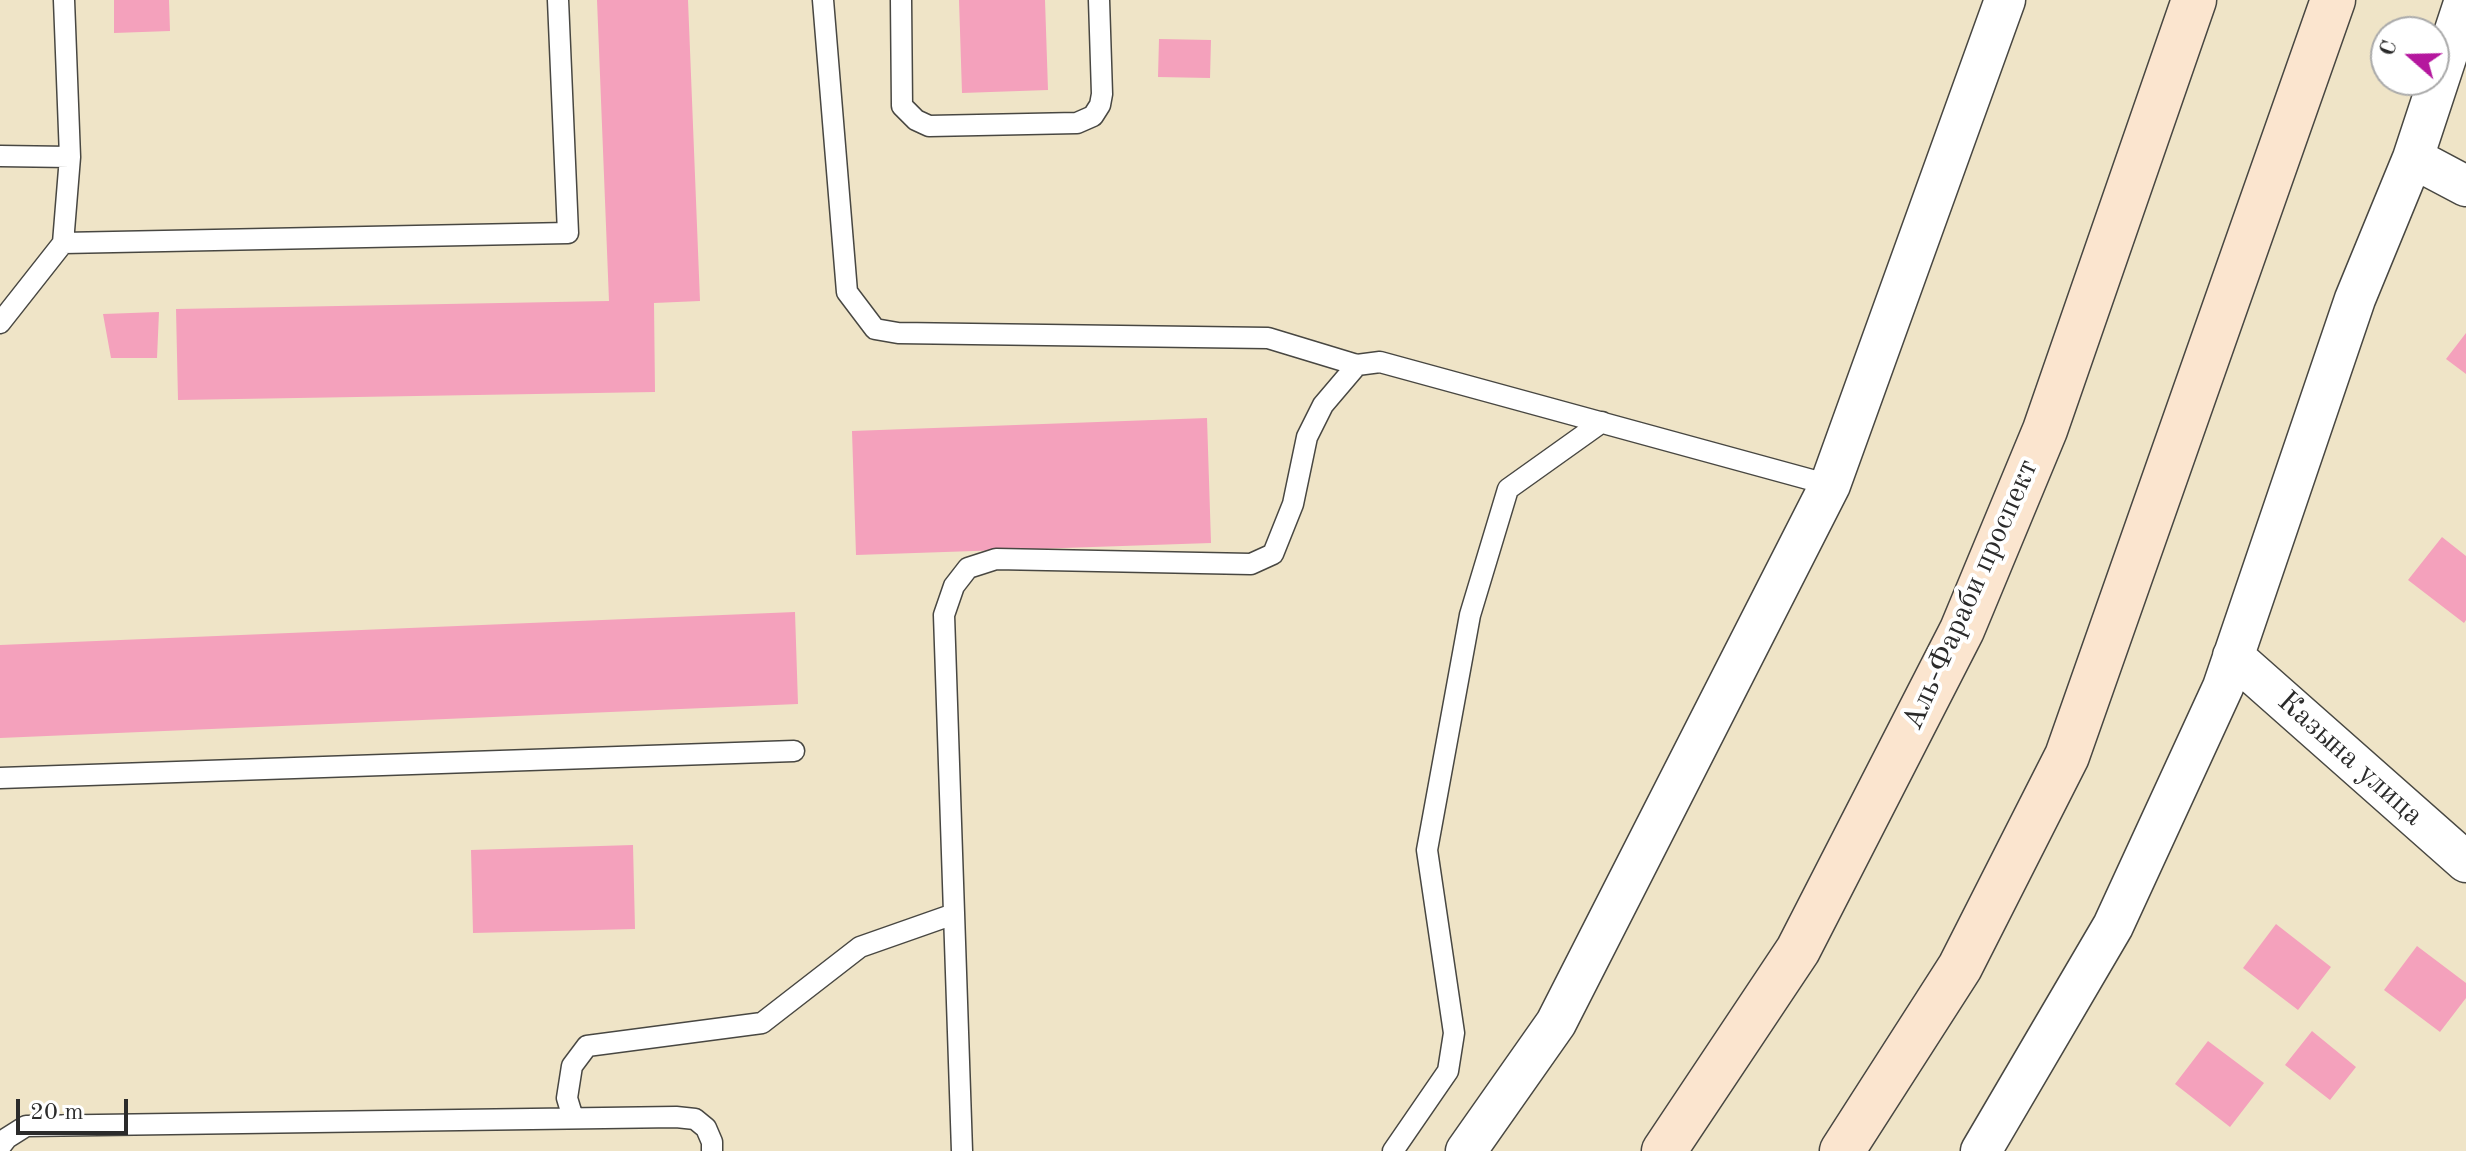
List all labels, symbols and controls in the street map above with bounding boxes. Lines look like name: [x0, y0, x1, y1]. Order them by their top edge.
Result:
north arrow: [2370, 16, 2450, 96]
text: С: [2377, 38, 2402, 59]
street label: Аль-Фараби проспект: [1895, 454, 2047, 736]
street label: Казына улица: [2269, 684, 2431, 834]
scale bar: [20, 1083, 132, 1133]
text: 20 m: [30, 1101, 84, 1125]

